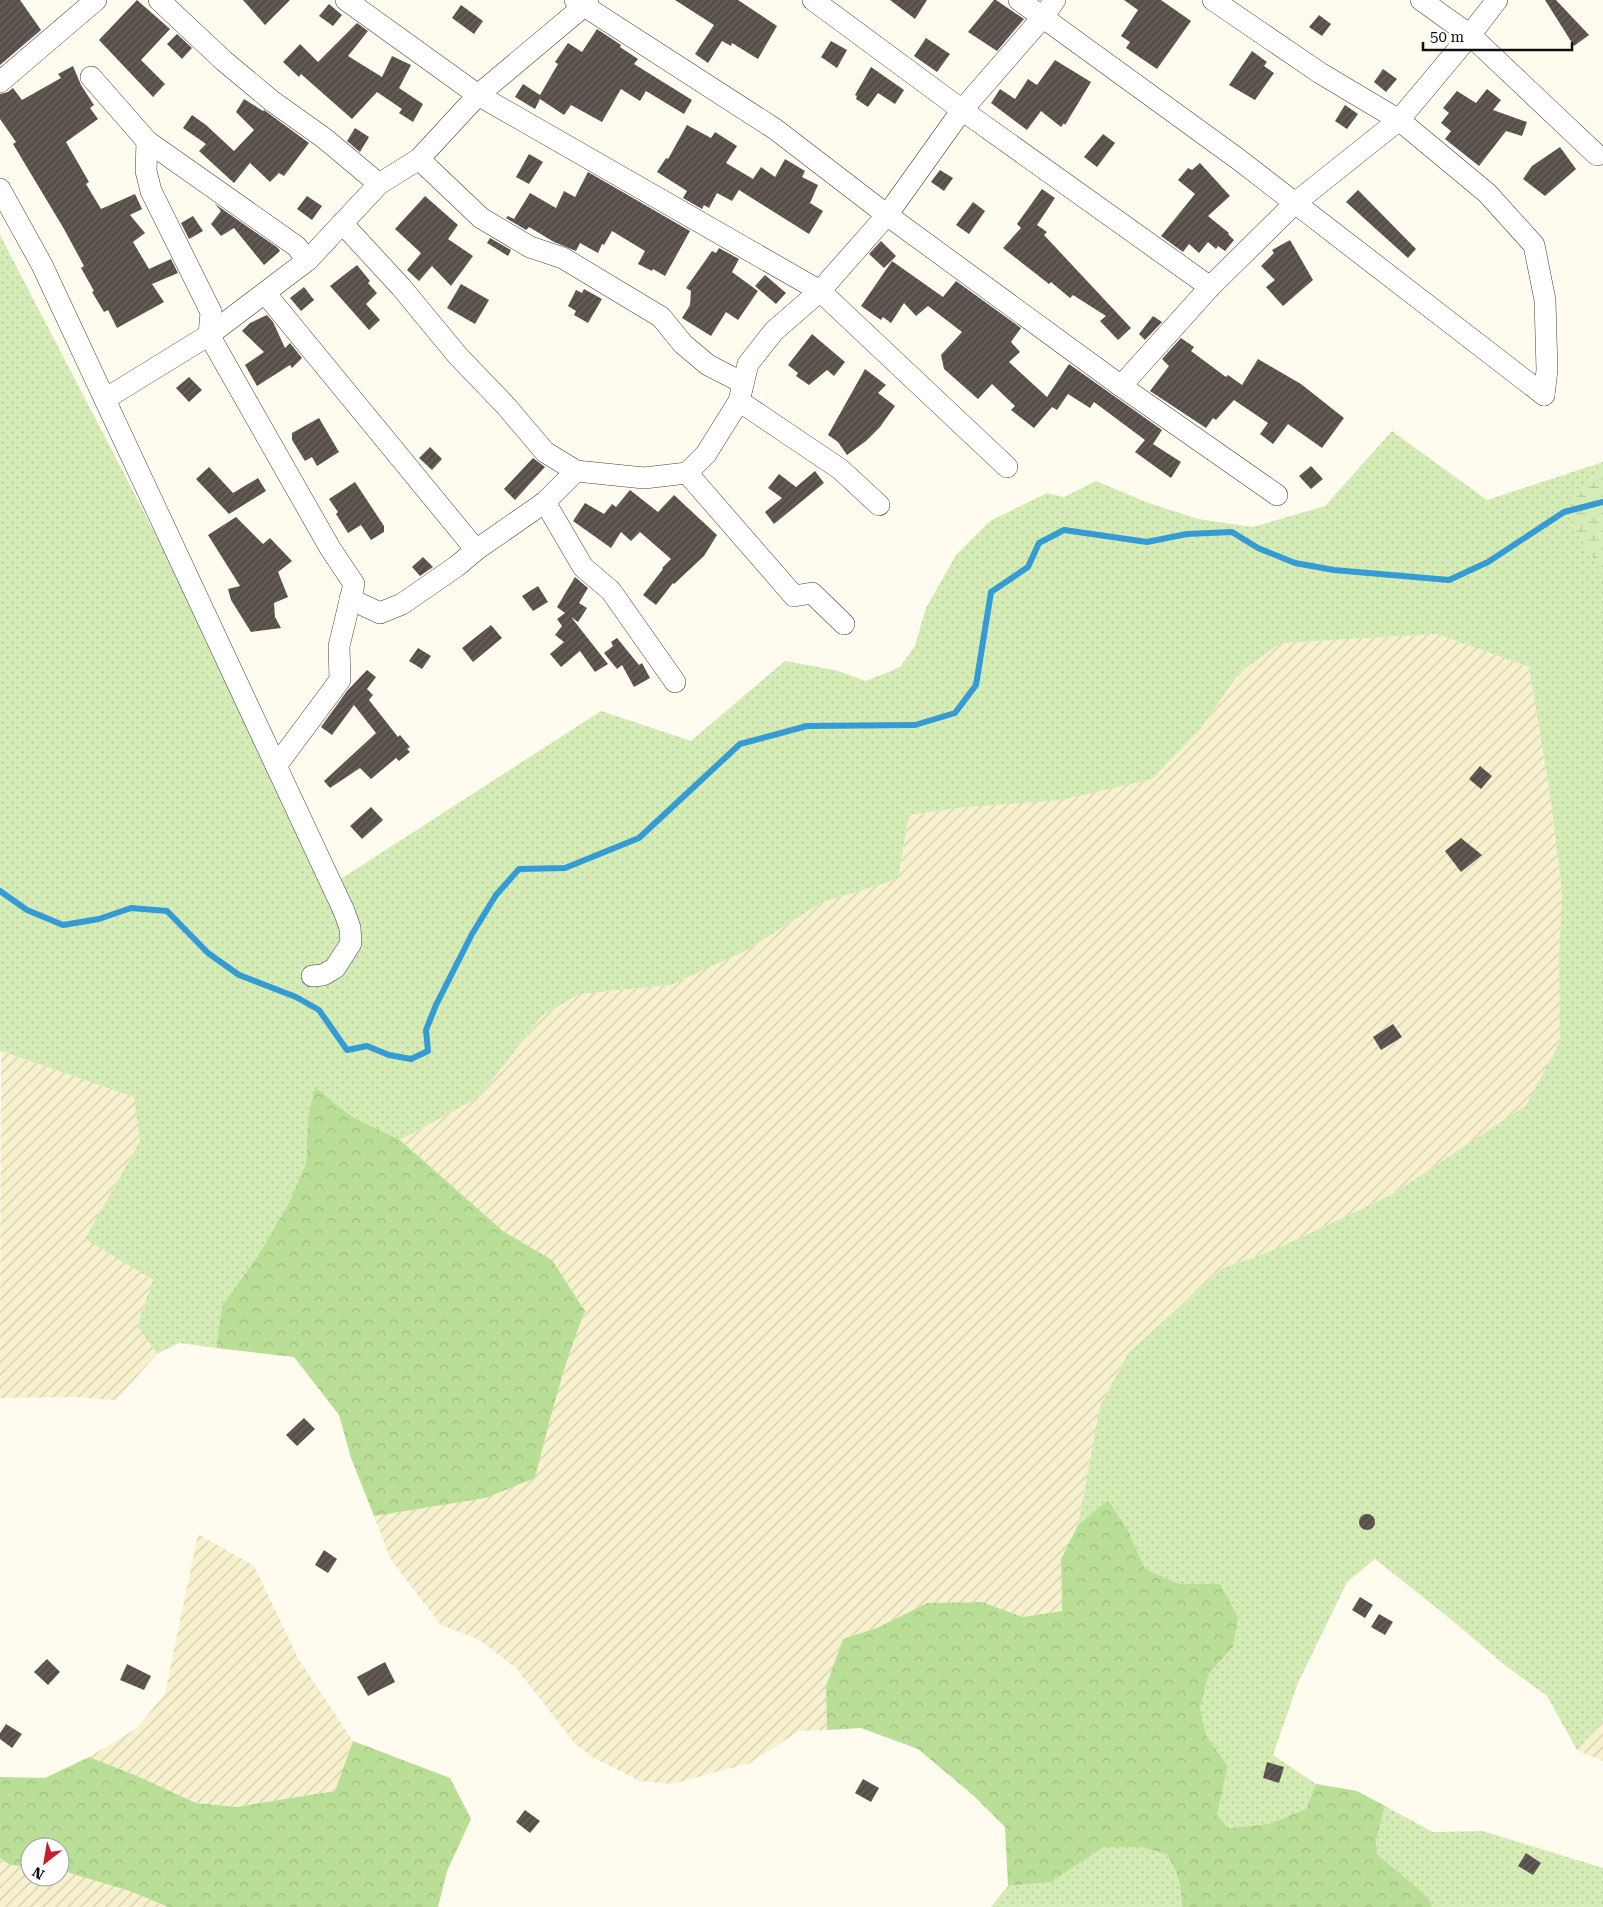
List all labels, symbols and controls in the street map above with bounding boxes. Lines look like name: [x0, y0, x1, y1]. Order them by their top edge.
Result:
scale bar: [1423, 20, 1572, 52]
text: 50 m: [1430, 28, 1465, 46]
north arrow: [20, 1837, 70, 1887]
text: N: [29, 1863, 47, 1883]

